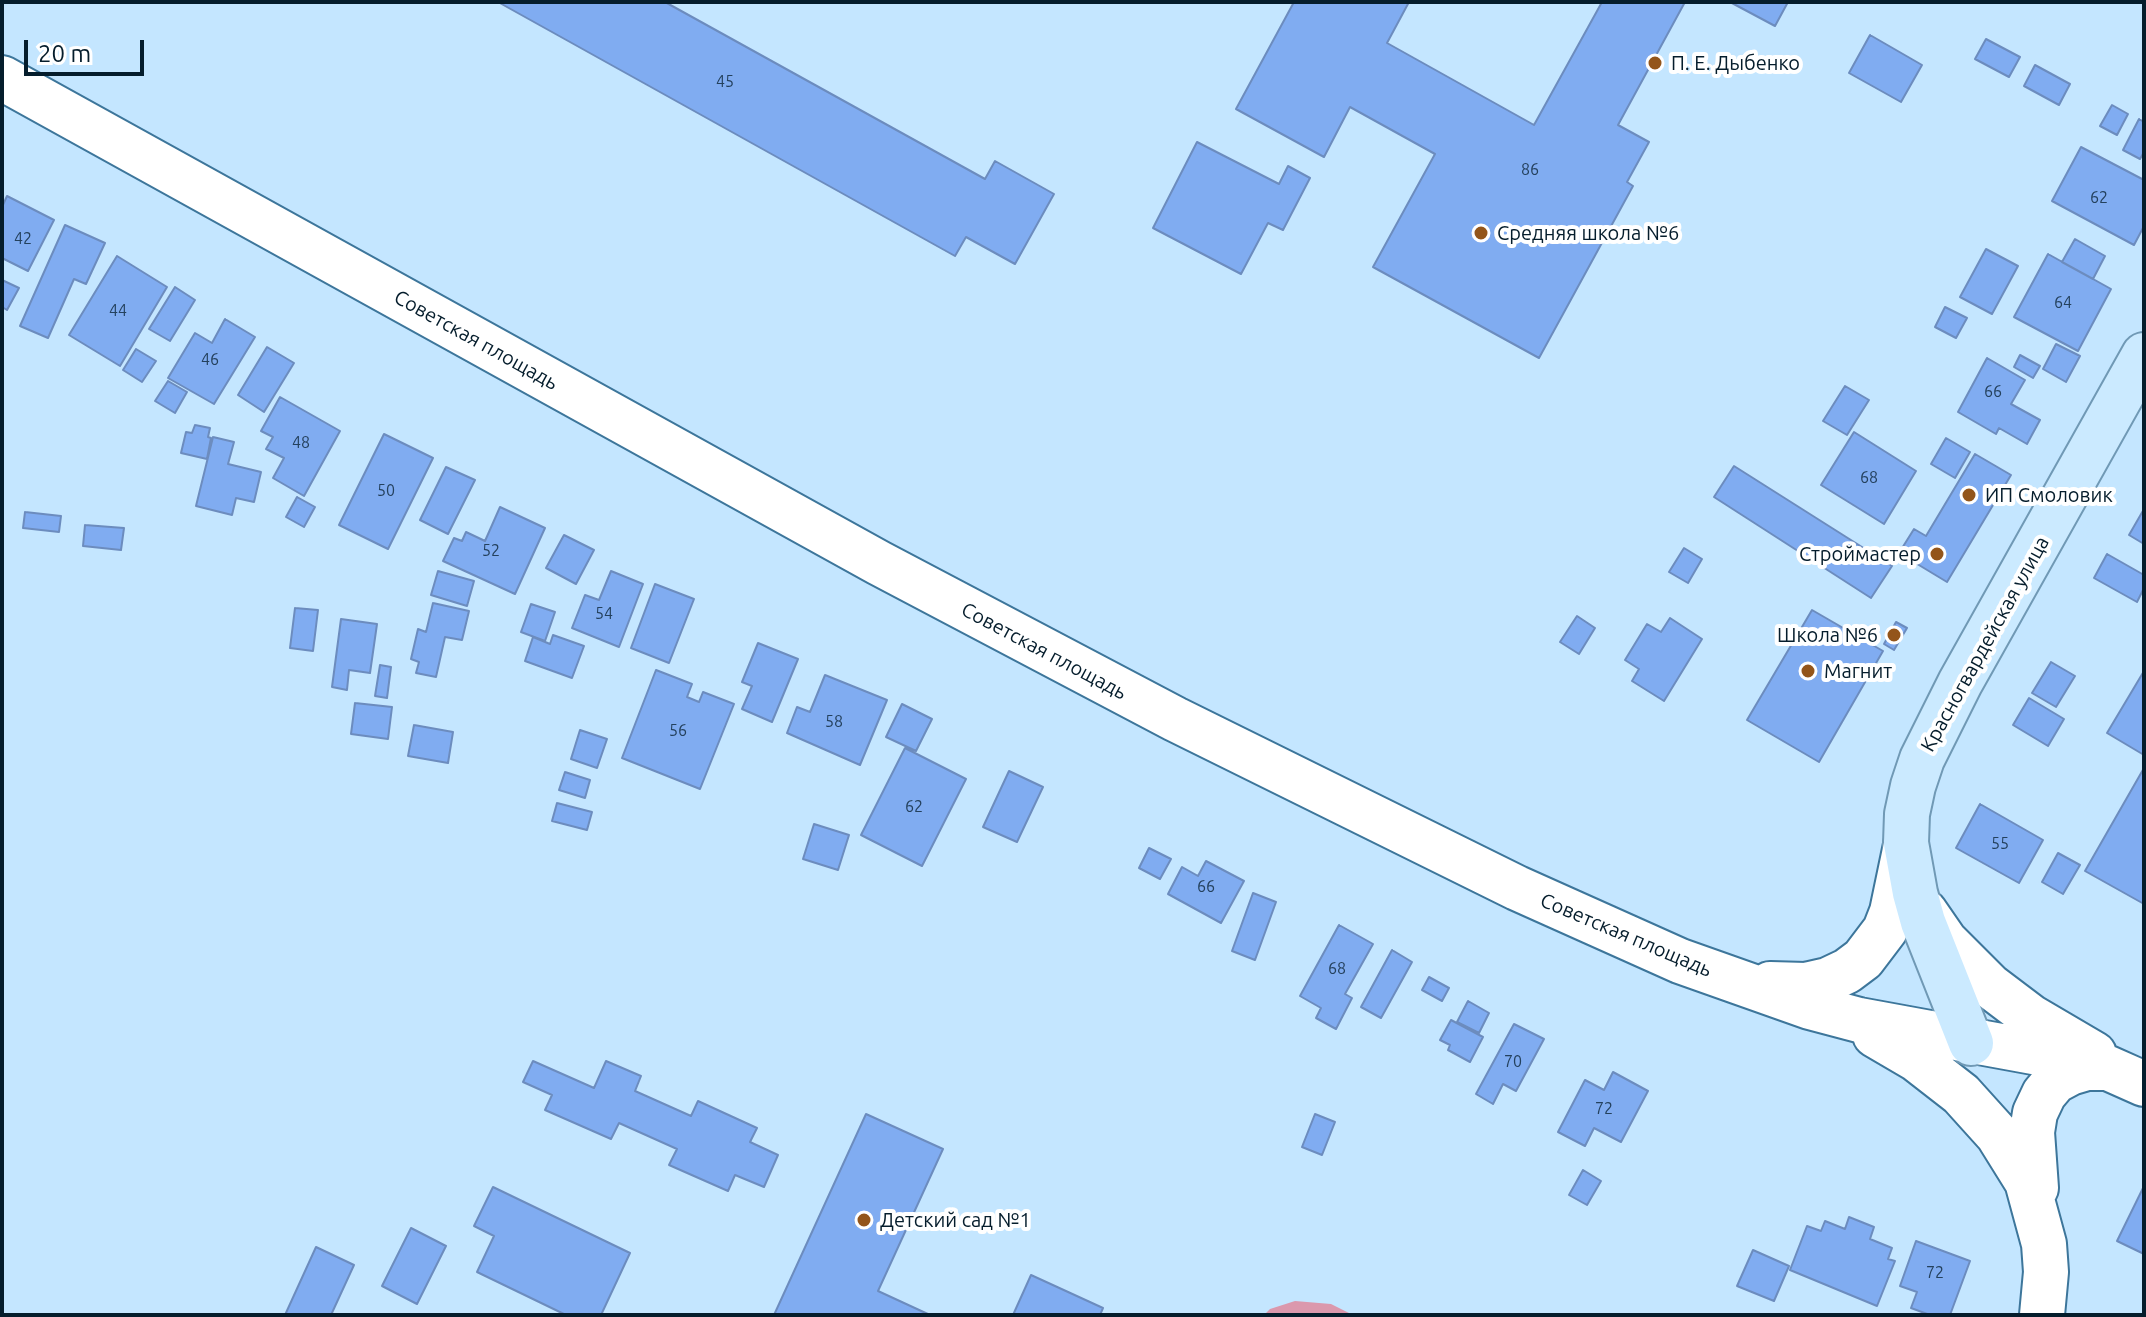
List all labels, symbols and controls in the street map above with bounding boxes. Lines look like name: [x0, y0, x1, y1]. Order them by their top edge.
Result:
scale bar: [28, 24, 148, 74]
text: 20 m: [38, 40, 91, 67]
place label: П. Е. Дыбенко: [1671, 51, 1800, 75]
marker: П. Е. Дыбенко: [1646, 54, 1664, 72]
house number: 45: [716, 72, 734, 92]
house number: 86: [1521, 160, 1539, 180]
house number: 62: [2090, 188, 2108, 208]
place label: Средняя школа №6: [1497, 221, 1679, 245]
marker: Средняя школа №6: [1472, 224, 1490, 242]
house number: 42: [14, 229, 32, 249]
street label: Советская площадь: [390, 285, 562, 395]
house number: 64: [2054, 293, 2072, 313]
house number: 44: [109, 301, 127, 321]
house number: 46: [201, 350, 219, 370]
house number: 66: [1984, 382, 2002, 402]
house number: 48: [292, 433, 310, 453]
house number: 68: [1860, 468, 1878, 488]
house number: 50: [377, 481, 395, 501]
place label: ИП Смоловик: [1985, 483, 2113, 507]
marker: ИП Смоловик: [1960, 486, 1978, 504]
street label: Красногвардейская улица: [1916, 532, 2054, 756]
house number: 52: [482, 541, 500, 561]
place label: Строймастер: [1799, 542, 1921, 566]
marker: Строймастер: [1928, 545, 1946, 563]
street label: Советская площадь: [957, 597, 1131, 705]
house number: 54: [595, 604, 613, 624]
place label: Школа №6: [1777, 623, 1878, 647]
marker: Школа №6: [1885, 626, 1903, 644]
place label: Магнит: [1824, 659, 1892, 683]
marker: Магнит: [1799, 662, 1817, 680]
house number: 58: [825, 712, 843, 732]
house number: 56: [669, 721, 687, 741]
house number: 62: [905, 797, 923, 817]
house number: 55: [1991, 834, 2009, 854]
house number: 66: [1197, 877, 1215, 897]
street label: Советская площадь: [1537, 888, 1715, 982]
house number: 68: [1328, 959, 1346, 979]
house number: 70: [1504, 1052, 1522, 1072]
house number: 72: [1595, 1099, 1613, 1119]
place label: Детский сад №1: [880, 1208, 1031, 1232]
marker: Детский сад №1: [855, 1211, 873, 1229]
house number: 72: [1926, 1263, 1944, 1283]

